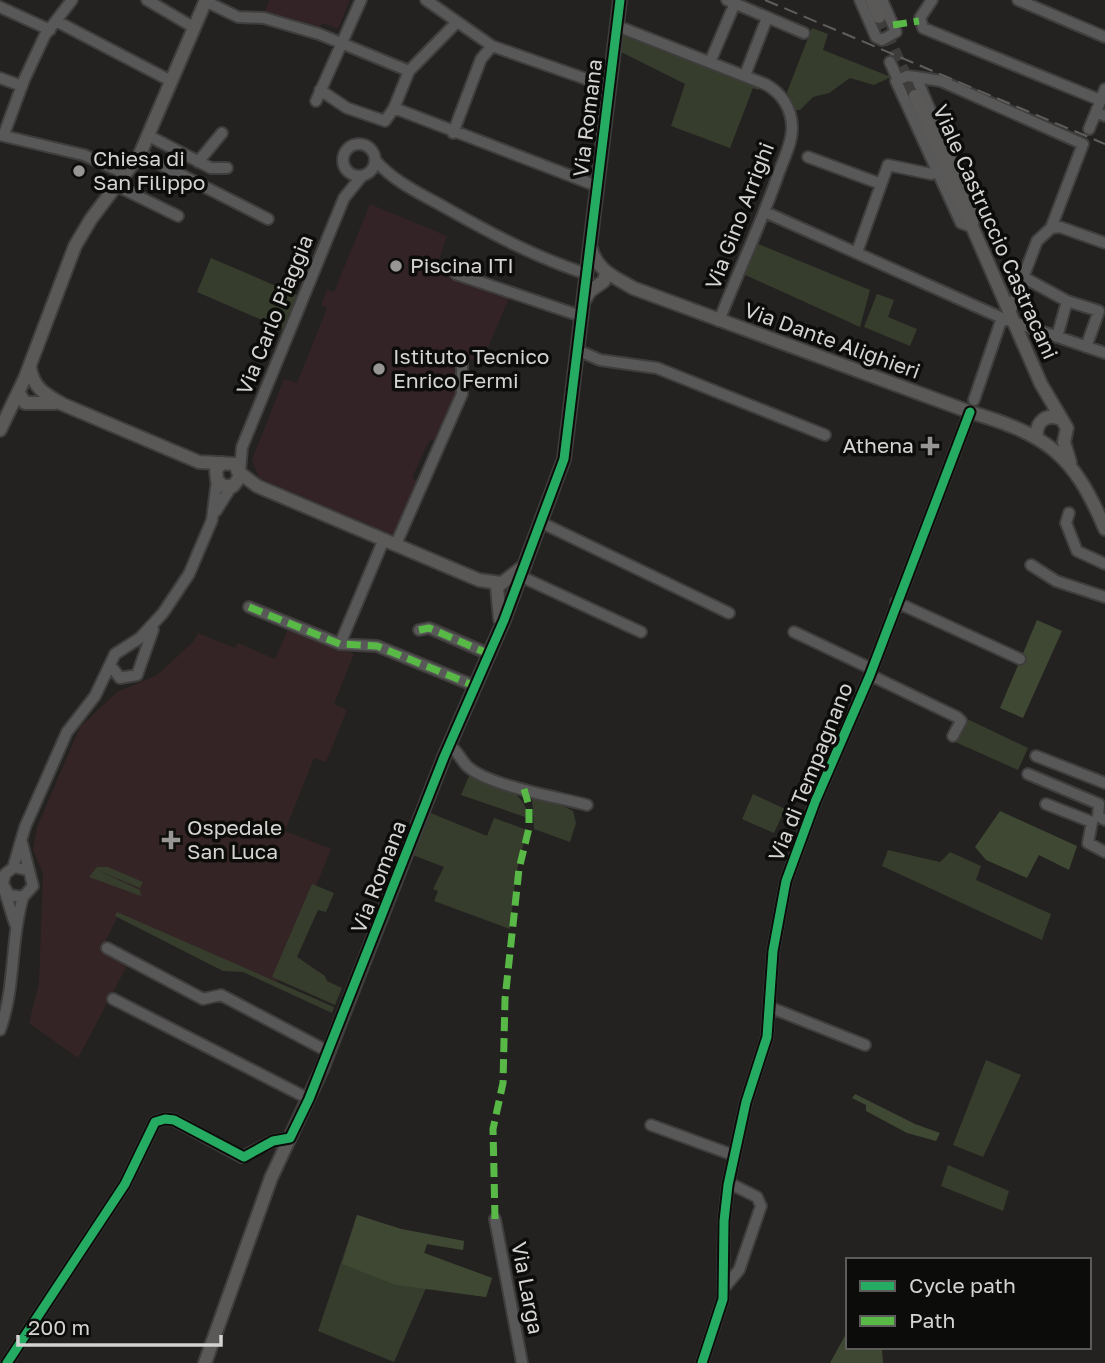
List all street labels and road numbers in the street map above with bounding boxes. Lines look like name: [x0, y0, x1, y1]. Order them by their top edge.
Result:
street label: Via Romana: [567, 57, 607, 178]
street label: Viale Castruccio Castracani: [928, 100, 1064, 363]
street label: Via Gino Arrighi: [699, 138, 779, 293]
street label: Via Carlo Piaggia: [230, 231, 318, 398]
street label: Via Dante Alighieri: [741, 296, 924, 384]
street label: Via di Tempagnano: [762, 678, 858, 865]
street label: Via Romana: [345, 817, 411, 937]
street label: Via Larga: [506, 1239, 550, 1336]

